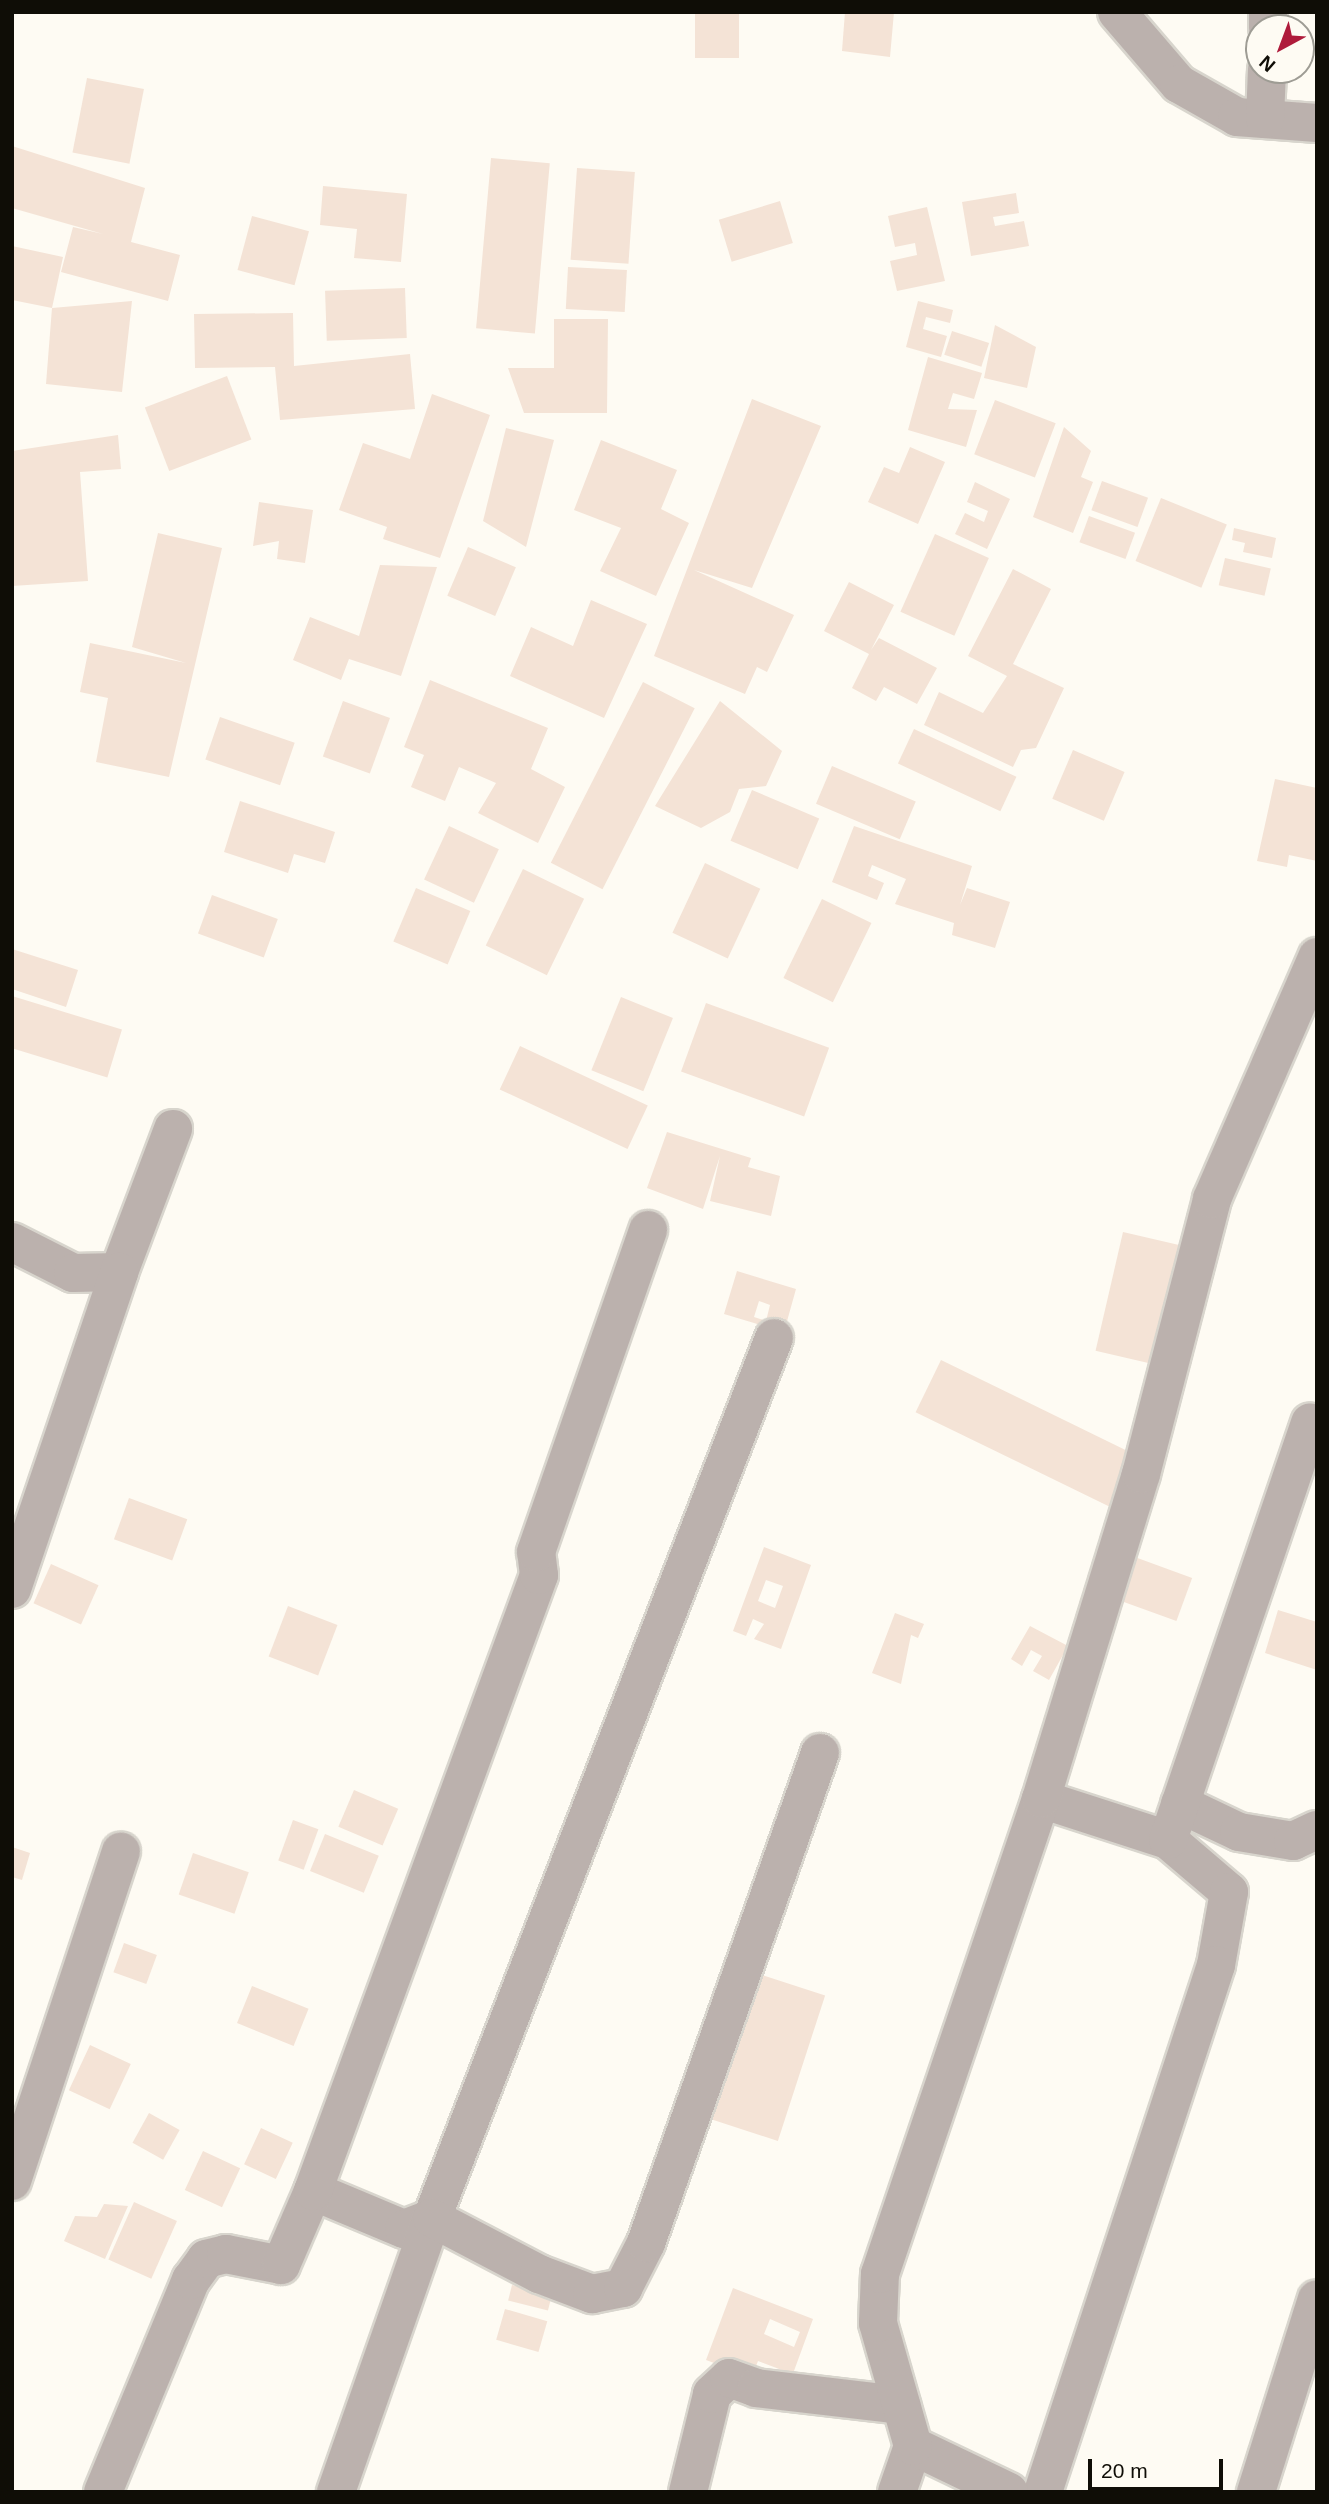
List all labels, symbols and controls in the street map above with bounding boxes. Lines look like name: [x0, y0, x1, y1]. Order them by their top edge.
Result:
north arrow: [1245, 14, 1315, 84]
text: N: [1255, 51, 1279, 76]
scale bar: [1091, 2444, 1226, 2488]
text: 20 m: [1101, 2459, 1148, 2482]

